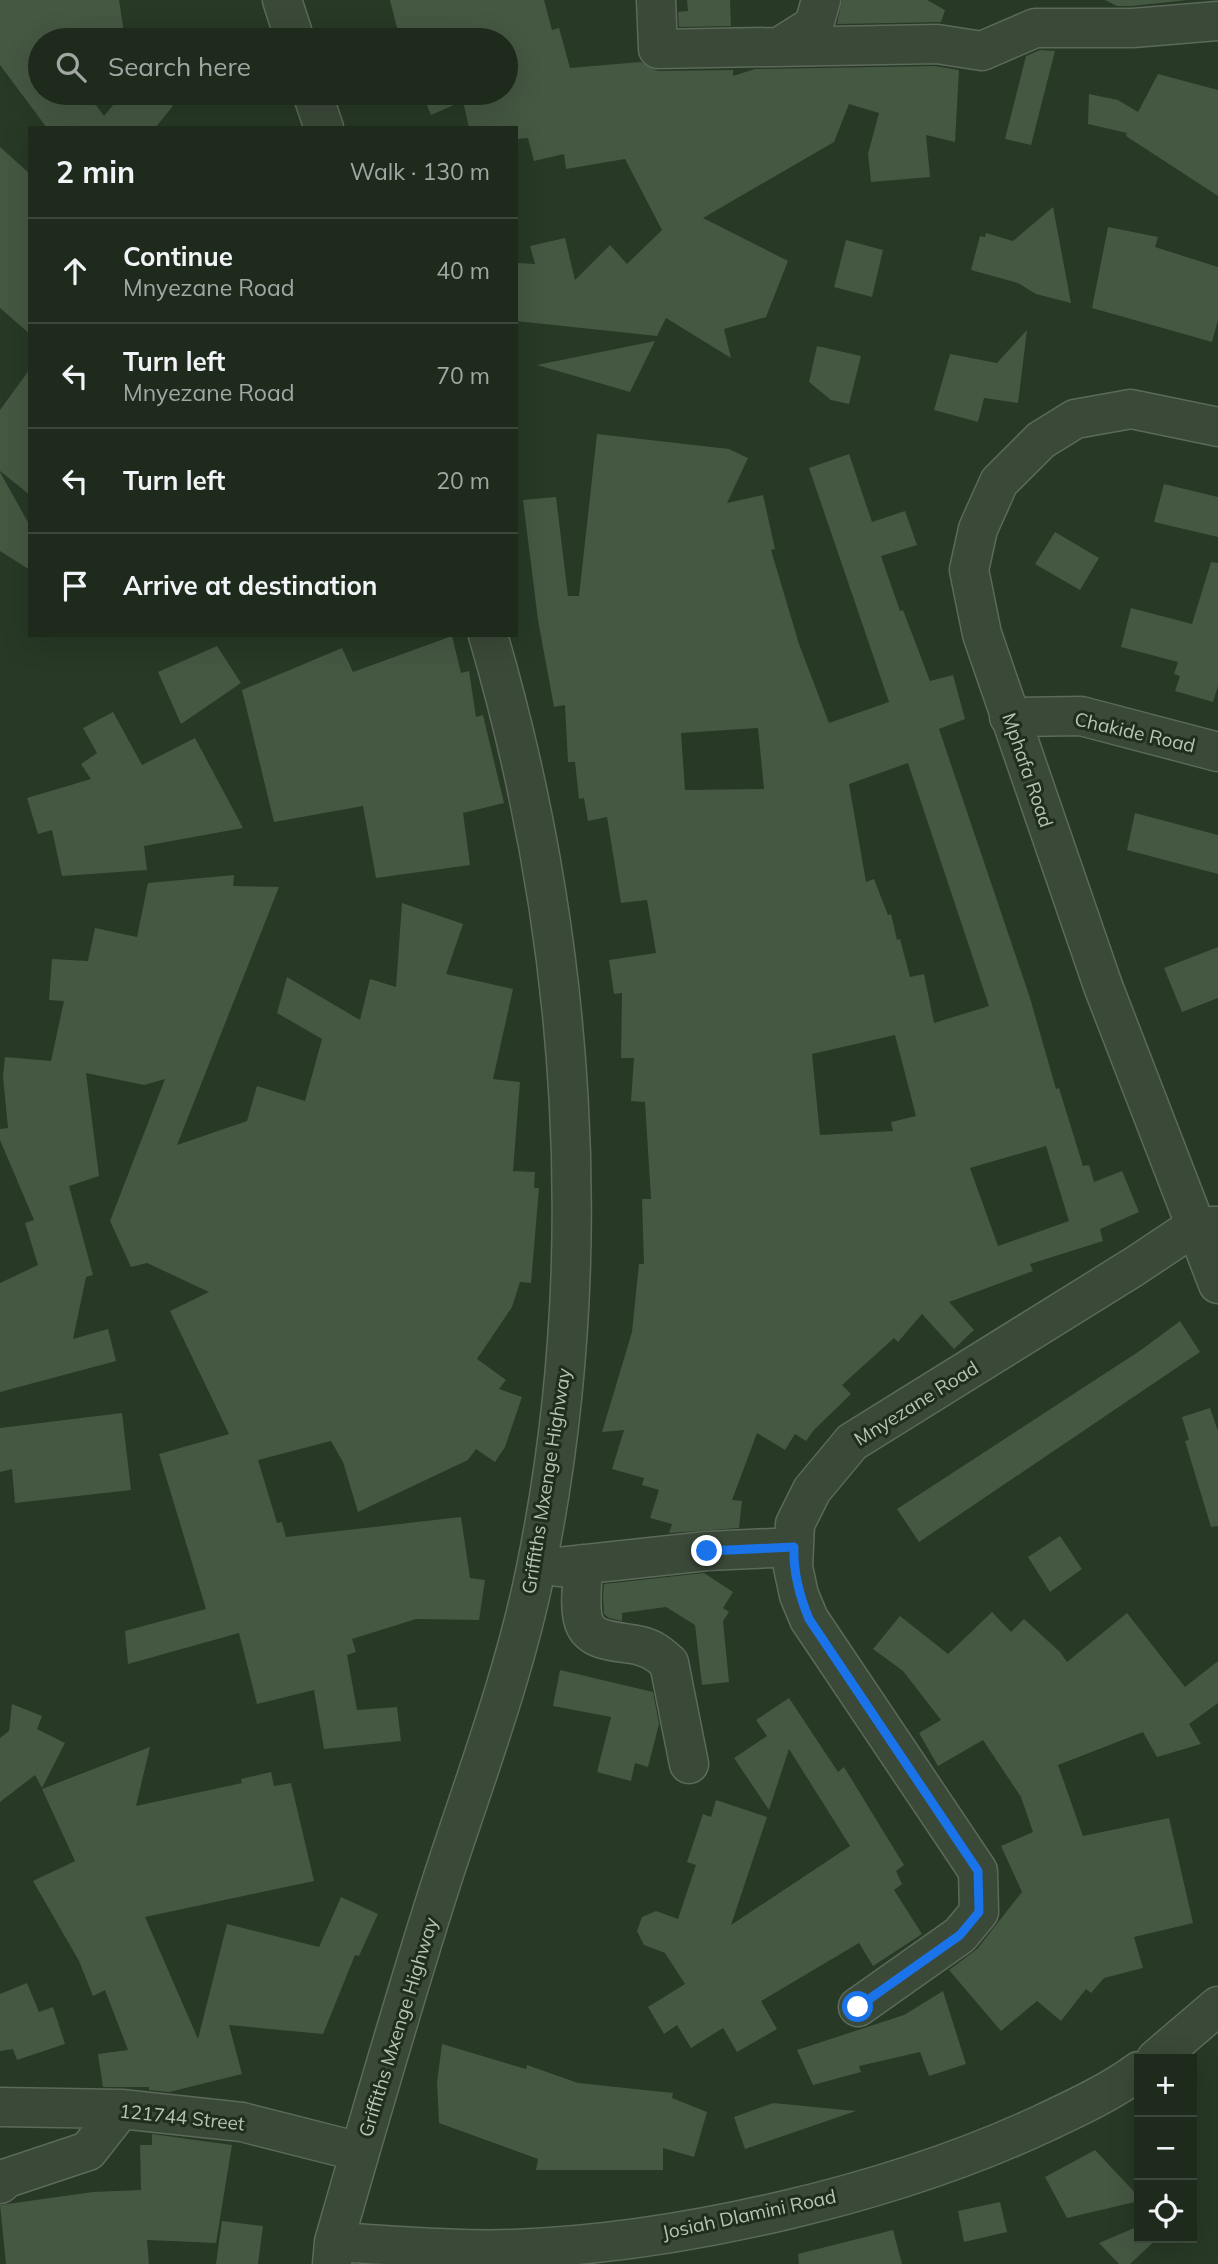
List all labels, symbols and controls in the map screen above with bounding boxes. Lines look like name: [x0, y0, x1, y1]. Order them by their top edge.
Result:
search box: [28, 28, 518, 105]
icon: search: [52, 48, 90, 86]
text: Search here: [108, 50, 251, 83]
text: 2 min: [56, 153, 135, 191]
text: Walk · 130 m: [350, 157, 490, 186]
text: Continue: [123, 240, 233, 273]
icon: ahead: [56, 252, 94, 290]
text: 40 m: [436, 256, 490, 285]
text: Mnyezane Road: [123, 273, 295, 302]
text: Turn left: [123, 345, 225, 378]
icon: left: [56, 357, 94, 395]
text: 70 m: [436, 361, 490, 390]
text: Mnyezane Road: [123, 378, 295, 407]
icon: left: [56, 462, 94, 500]
text: Turn left: [123, 464, 225, 497]
text: 20 m: [436, 466, 490, 495]
icon: arrive: [56, 567, 94, 605]
text: Arrive at destination: [123, 569, 378, 602]
street label: Chakide Road: [1072, 706, 1198, 758]
street label: Mphafa Road: [997, 710, 1059, 830]
street label: Mnyezane Road: [850, 1355, 982, 1451]
street label: Griffiths Mxenge Highway: [516, 1366, 576, 1596]
route end: [691, 1535, 722, 1566]
street label: Griffiths Mxenge Highway: [353, 1914, 443, 2140]
route start: [842, 1991, 873, 2022]
map controls: [1134, 2054, 1197, 2243]
button: +: [1134, 2054, 1197, 2117]
street label: 121744 Street: [118, 2098, 246, 2136]
button: −: [1134, 2117, 1197, 2180]
button: locate: [1134, 2180, 1197, 2243]
street label: Josiah Dlamini Road: [660, 2184, 838, 2244]

